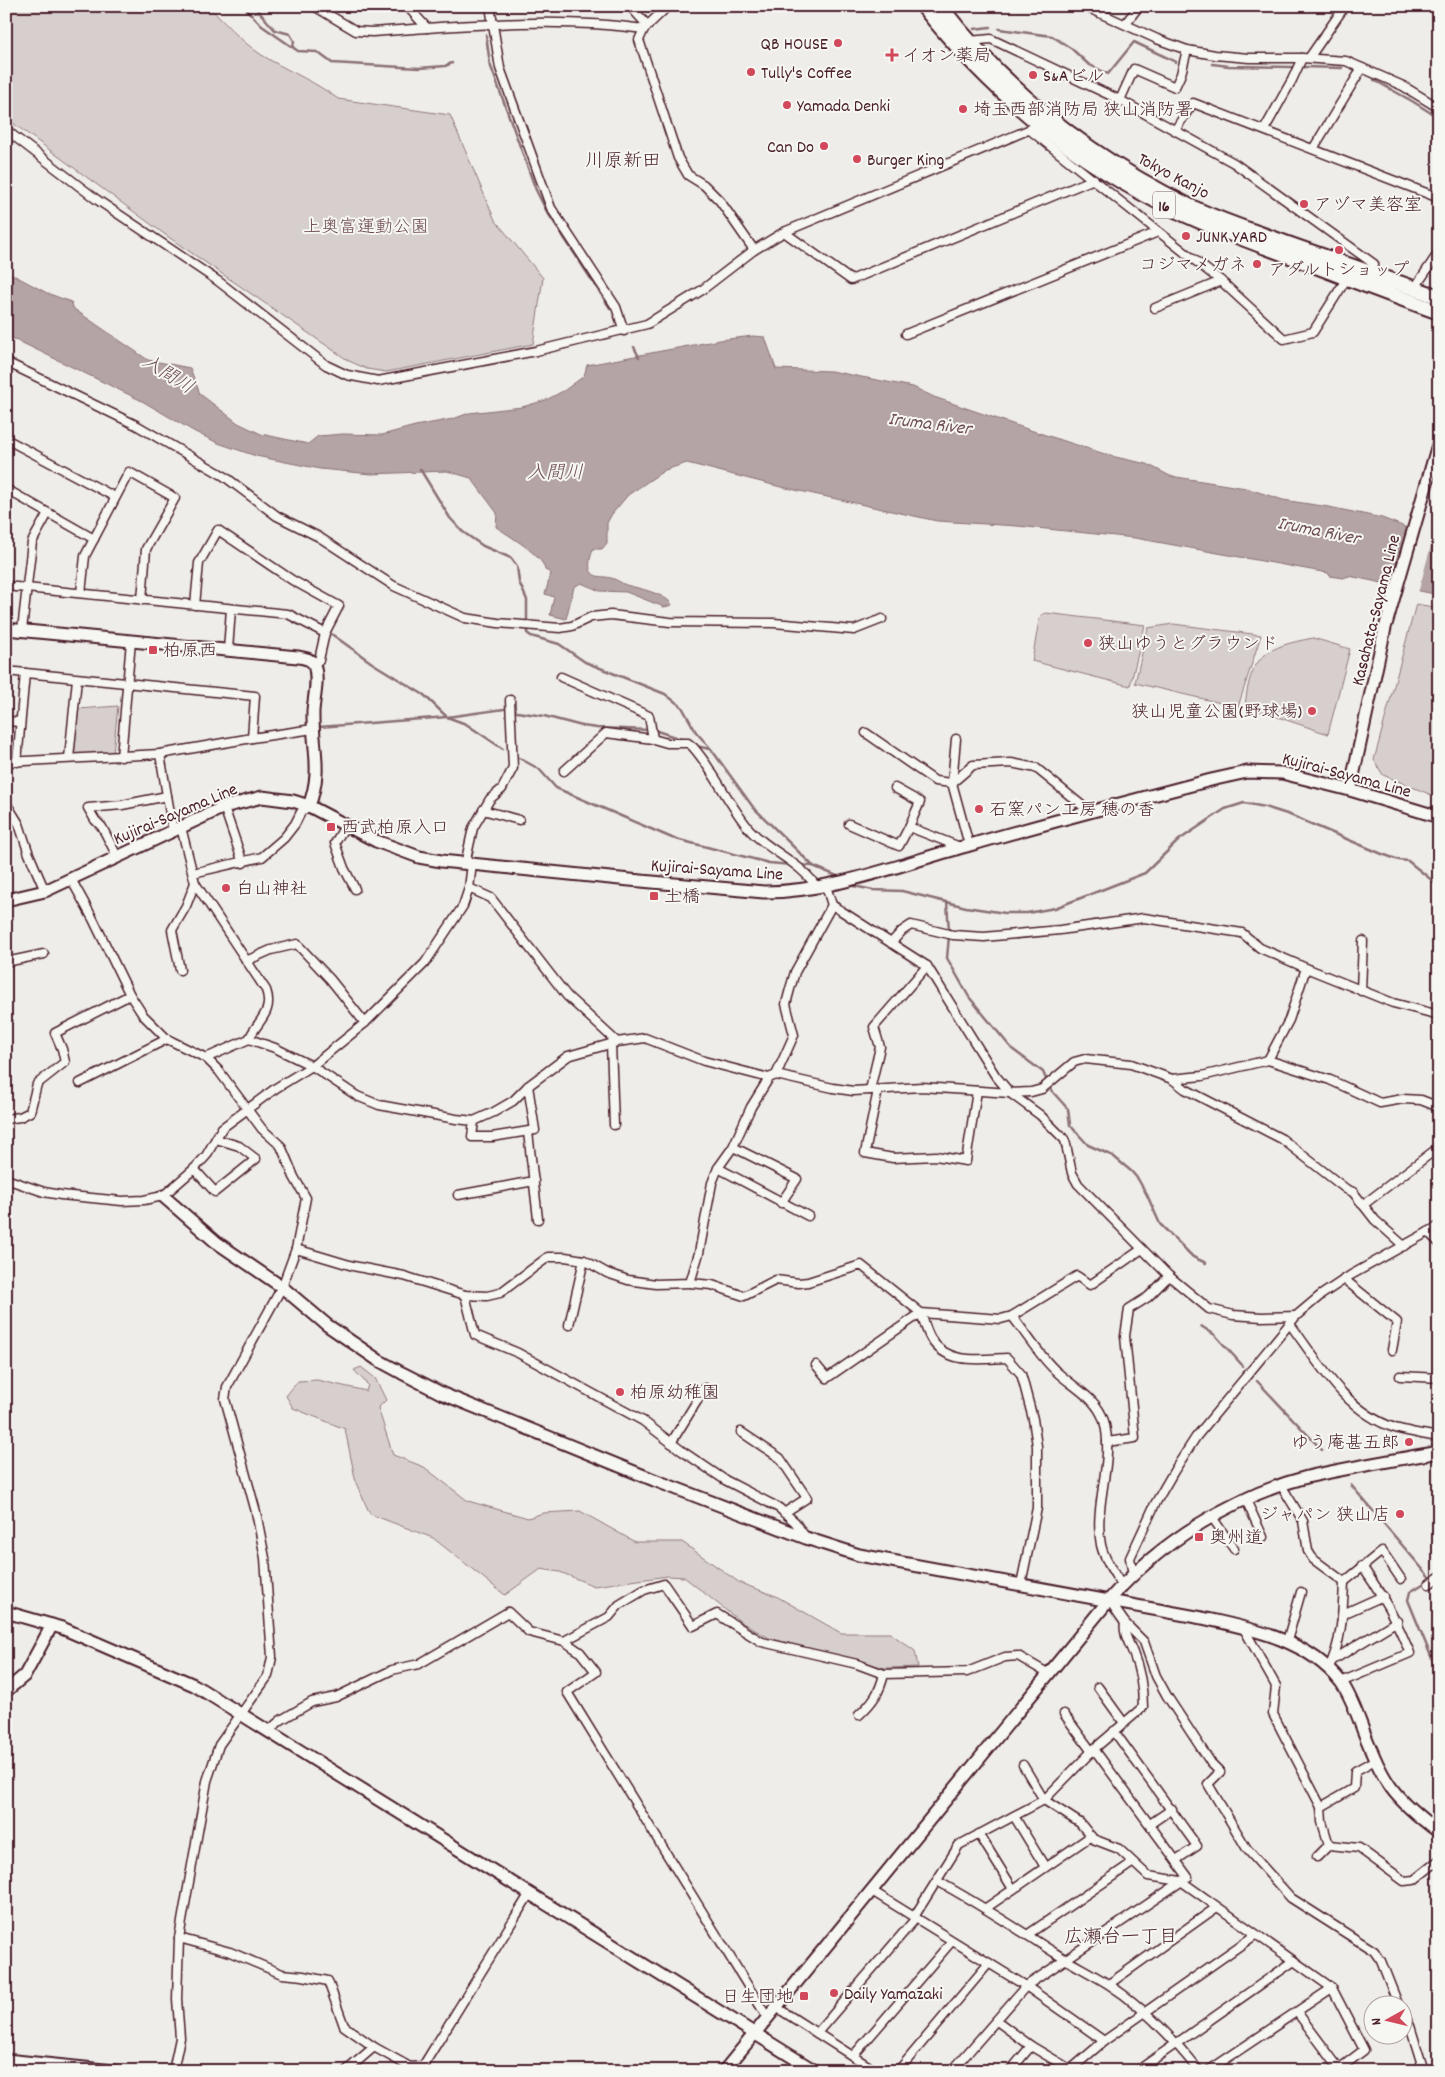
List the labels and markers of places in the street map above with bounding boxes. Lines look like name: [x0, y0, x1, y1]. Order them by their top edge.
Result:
place label: QB HOUSE: [761, 33, 828, 58]
marker: QB HOUSE: [832, 37, 844, 49]
place label: イオン薬局: [902, 45, 991, 70]
marker: イオン薬局: [886, 49, 898, 61]
place label: Tully's Coffee: [761, 62, 852, 87]
place label: S&Aビル: [1043, 65, 1104, 90]
marker: Tully's Coffee: [745, 66, 757, 78]
marker: S&Aビル: [1027, 69, 1039, 81]
place label: Yamada Denki: [797, 95, 890, 120]
marker: Yamada Denki: [781, 99, 793, 111]
place label: 埼玉西部消防局 狭山消防署: [973, 99, 1193, 124]
marker: 埼玉西部消防局 狭山消防署: [957, 103, 969, 115]
place label: Can Do: [767, 136, 814, 161]
marker: Can Do: [818, 140, 830, 152]
place label: Burger King: [867, 149, 944, 174]
marker: Burger King: [851, 153, 863, 165]
place label: アヅマ美容室: [1314, 194, 1422, 219]
marker: アヅマ美容室: [1298, 198, 1310, 210]
place label: JUNK YARD: [1196, 226, 1267, 251]
marker: JUNK YARD: [1180, 230, 1192, 242]
marker: アダルトショップ: [1333, 244, 1345, 256]
place label: コジマメガネ: [1139, 254, 1247, 279]
marker: コジマメガネ: [1251, 258, 1263, 270]
place label: アダルトショップ: [1269, 259, 1409, 284]
place label: 狭山ゆうとグラウンド: [1098, 633, 1278, 658]
marker: 狭山ゆうとグラウンド: [1082, 637, 1094, 649]
place label: 柏原西: [163, 640, 217, 665]
marker: 柏原西: [147, 644, 159, 656]
place label: 狭山児童公園(野球場): [1131, 701, 1302, 726]
marker: 狭山児童公園(野球場): [1306, 705, 1318, 717]
place label: 石窯パン工房 穂の香: [989, 799, 1155, 824]
marker: 石窯パン工房 穂の香: [973, 803, 985, 815]
place label: 西武柏原入口: [341, 817, 449, 842]
marker: 西武柏原入口: [325, 821, 337, 833]
place label: 白山神社: [236, 878, 308, 903]
marker: 白山神社: [220, 882, 232, 894]
place label: 土橋: [664, 886, 700, 911]
marker: 土橋: [648, 890, 660, 902]
place label: 柏原幼稚園: [630, 1382, 720, 1407]
marker: 柏原幼稚園: [614, 1386, 626, 1398]
place label: ゆう庵甚五郎: [1291, 1432, 1399, 1457]
marker: ゆう庵甚五郎: [1403, 1436, 1415, 1448]
place label: ジャパン 狭山店: [1260, 1504, 1390, 1529]
marker: ジャパン 狭山店: [1394, 1508, 1406, 1520]
place label: 奥州道: [1209, 1527, 1263, 1552]
marker: 奥州道: [1193, 1531, 1205, 1543]
place label: Daily Yamazaki: [844, 1983, 943, 2008]
place label: 日生団地: [722, 1986, 794, 2011]
marker: Daily Yamazaki: [828, 1987, 840, 1999]
marker: 日生団地: [798, 1990, 810, 2002]

